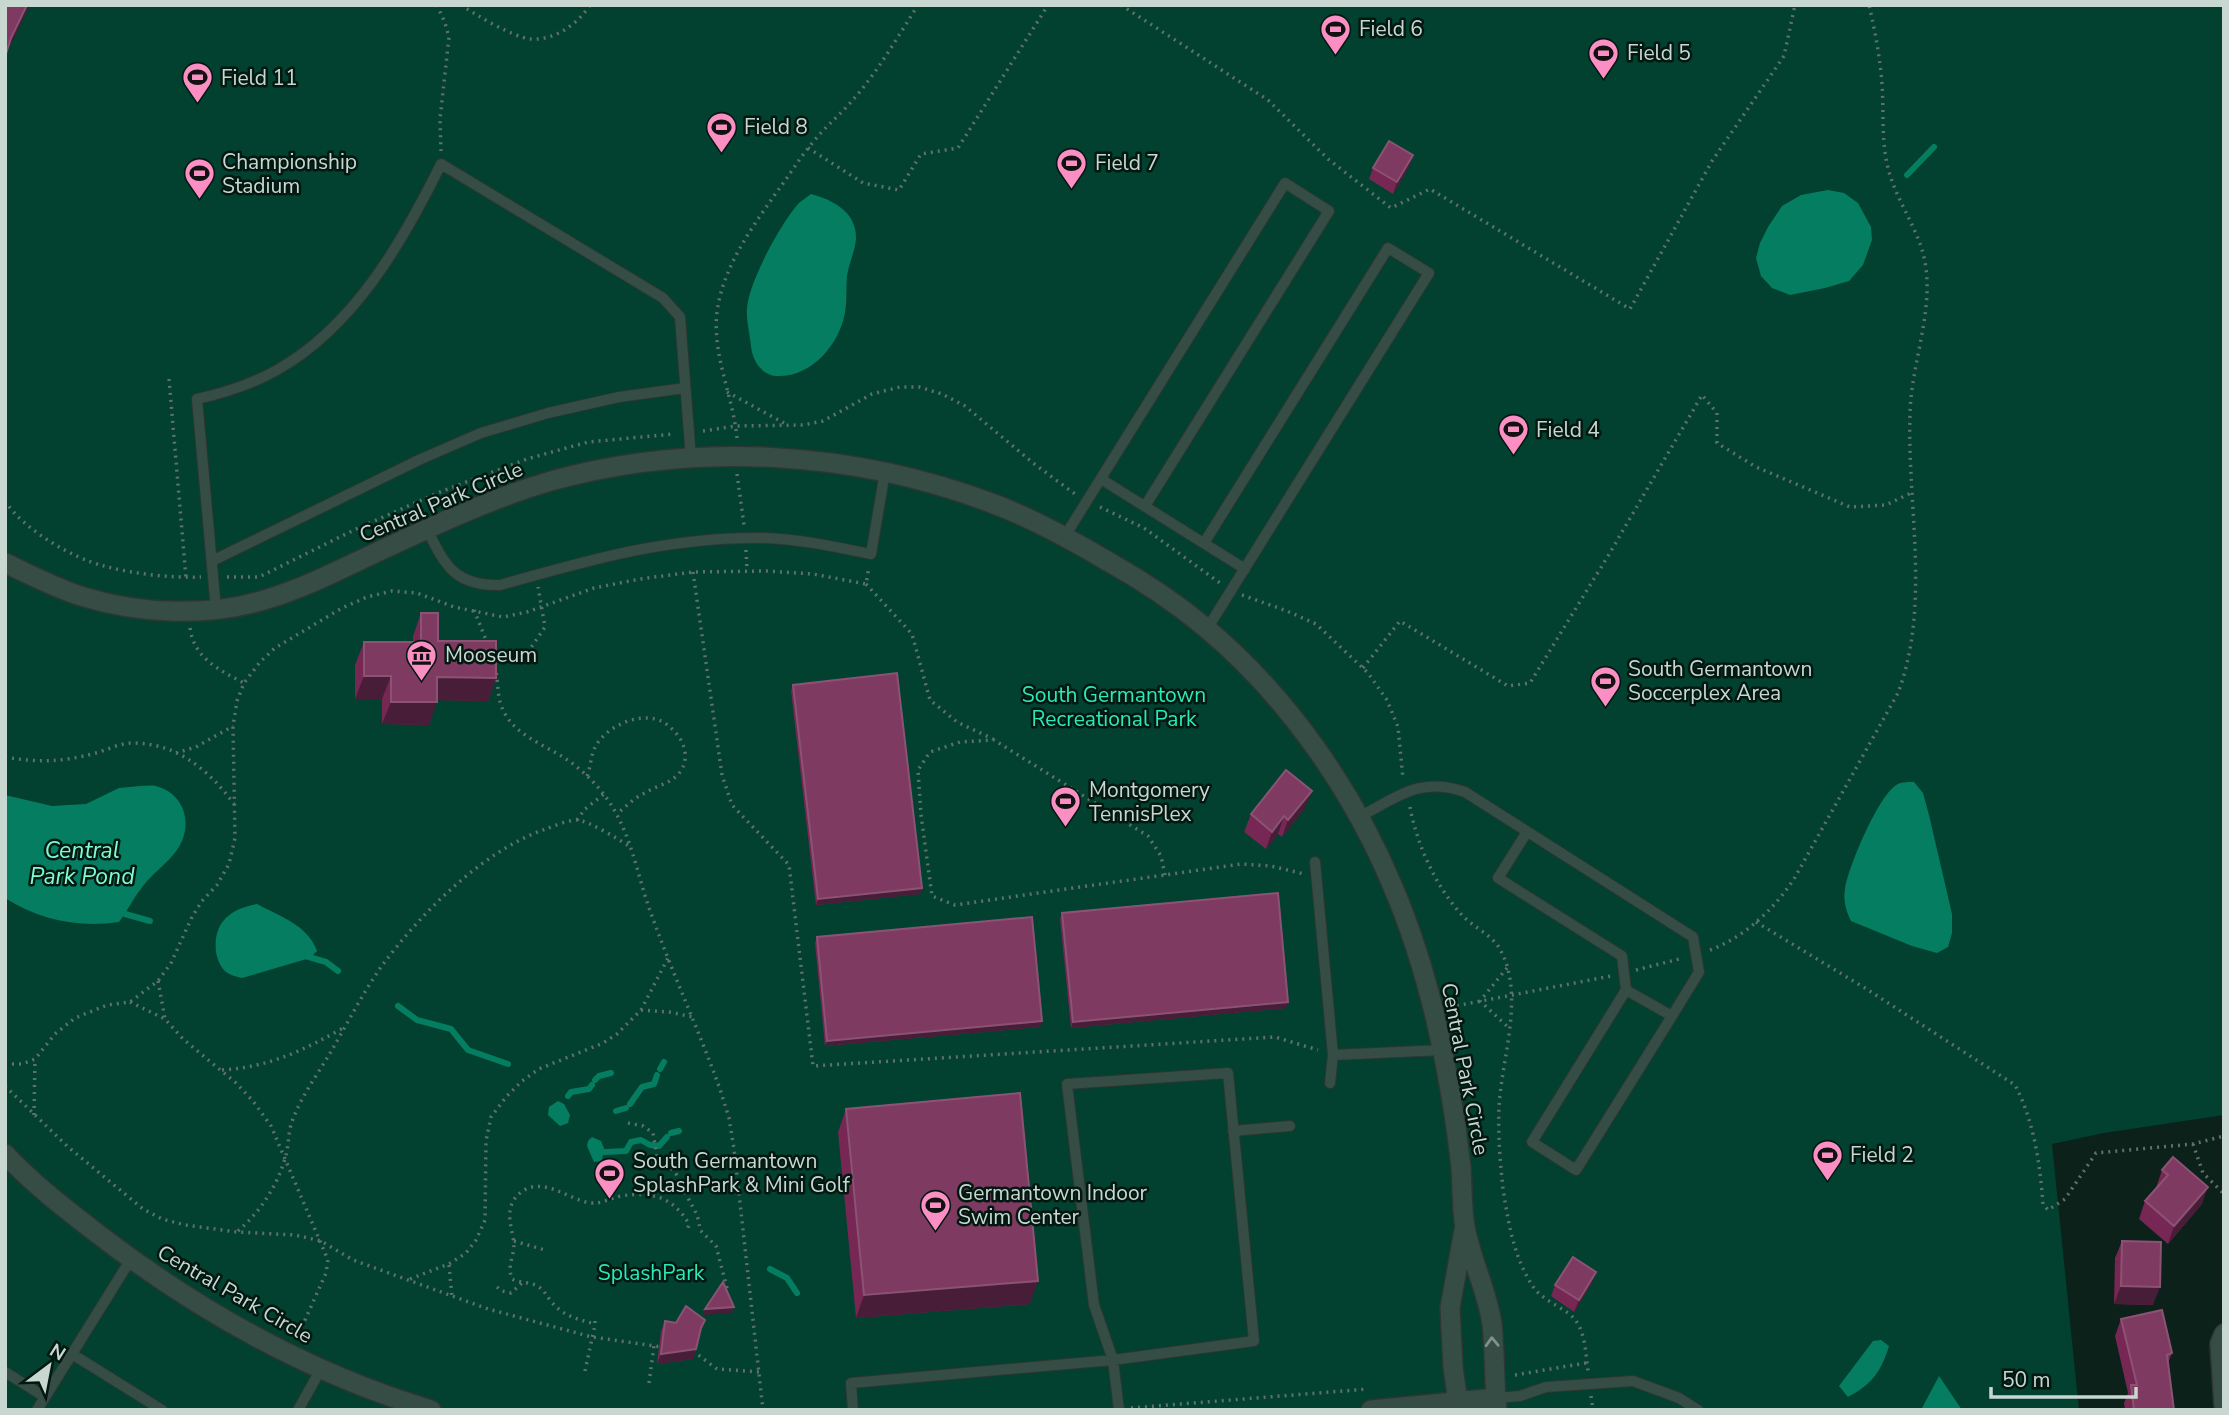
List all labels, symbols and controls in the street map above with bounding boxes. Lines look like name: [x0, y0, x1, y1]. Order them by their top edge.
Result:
sports icon: Field 6: [1319, 12, 1353, 56]
place label: Field 6: [1359, 15, 1423, 43]
sports icon: Field 5: [1587, 36, 1621, 80]
place label: Field 5: [1627, 39, 1691, 67]
sports icon: Field 11: [181, 61, 215, 105]
place label: Field 11: [221, 64, 298, 92]
sports icon: Field 8: [704, 110, 738, 154]
place label: Field 8: [744, 113, 808, 141]
sports icon: Field 7: [1055, 146, 1089, 190]
place label: Championship Stadium: [222, 148, 357, 200]
place label: Field 7: [1095, 149, 1159, 177]
sports icon: Championship Stadium: [182, 157, 216, 201]
sports icon: Field 4: [1496, 413, 1530, 457]
place label: Field 4: [1536, 416, 1600, 444]
street label: Central Park Circle: [355, 455, 527, 549]
museum icon: Mooseum: [405, 638, 439, 682]
place label: Mooseum: [445, 641, 537, 669]
place label: South Germantown Soccerplex Area: [1628, 655, 1812, 707]
sports icon: South Germantown Soccerplex Area: [1588, 664, 1622, 708]
park label: South Germantown Recreational Park: [1022, 681, 1206, 733]
place label: Montgomery TennisPlex: [1089, 776, 1210, 828]
sports icon: Montgomery TennisPlex: [1049, 785, 1083, 829]
water label: Central Park Pond: [29, 835, 135, 892]
street label: Central Park Circle: [1435, 981, 1495, 1157]
sports icon: Field 2: [1810, 1138, 1844, 1182]
place label: Field 2: [1850, 1141, 1914, 1169]
place label: South Germantown SplashPark & Mini Golf: [633, 1147, 851, 1199]
sports icon: South Germantown SplashPark & Mini Golf: [593, 1156, 627, 1200]
place label: Germantown Indoor Swim Center: [958, 1179, 1148, 1231]
sports icon: Germantown Indoor Swim Center: [918, 1188, 952, 1232]
street label: Central Park Circle: [152, 1238, 318, 1350]
park label: SplashPark: [598, 1259, 705, 1287]
north arrow: [14, 1331, 84, 1401]
one-way arrow: [1485, 1336, 1500, 1347]
text: N: [45, 1338, 70, 1367]
scale bar: [1991, 1356, 2136, 1400]
text: 50 m: [2002, 1366, 2051, 1394]

